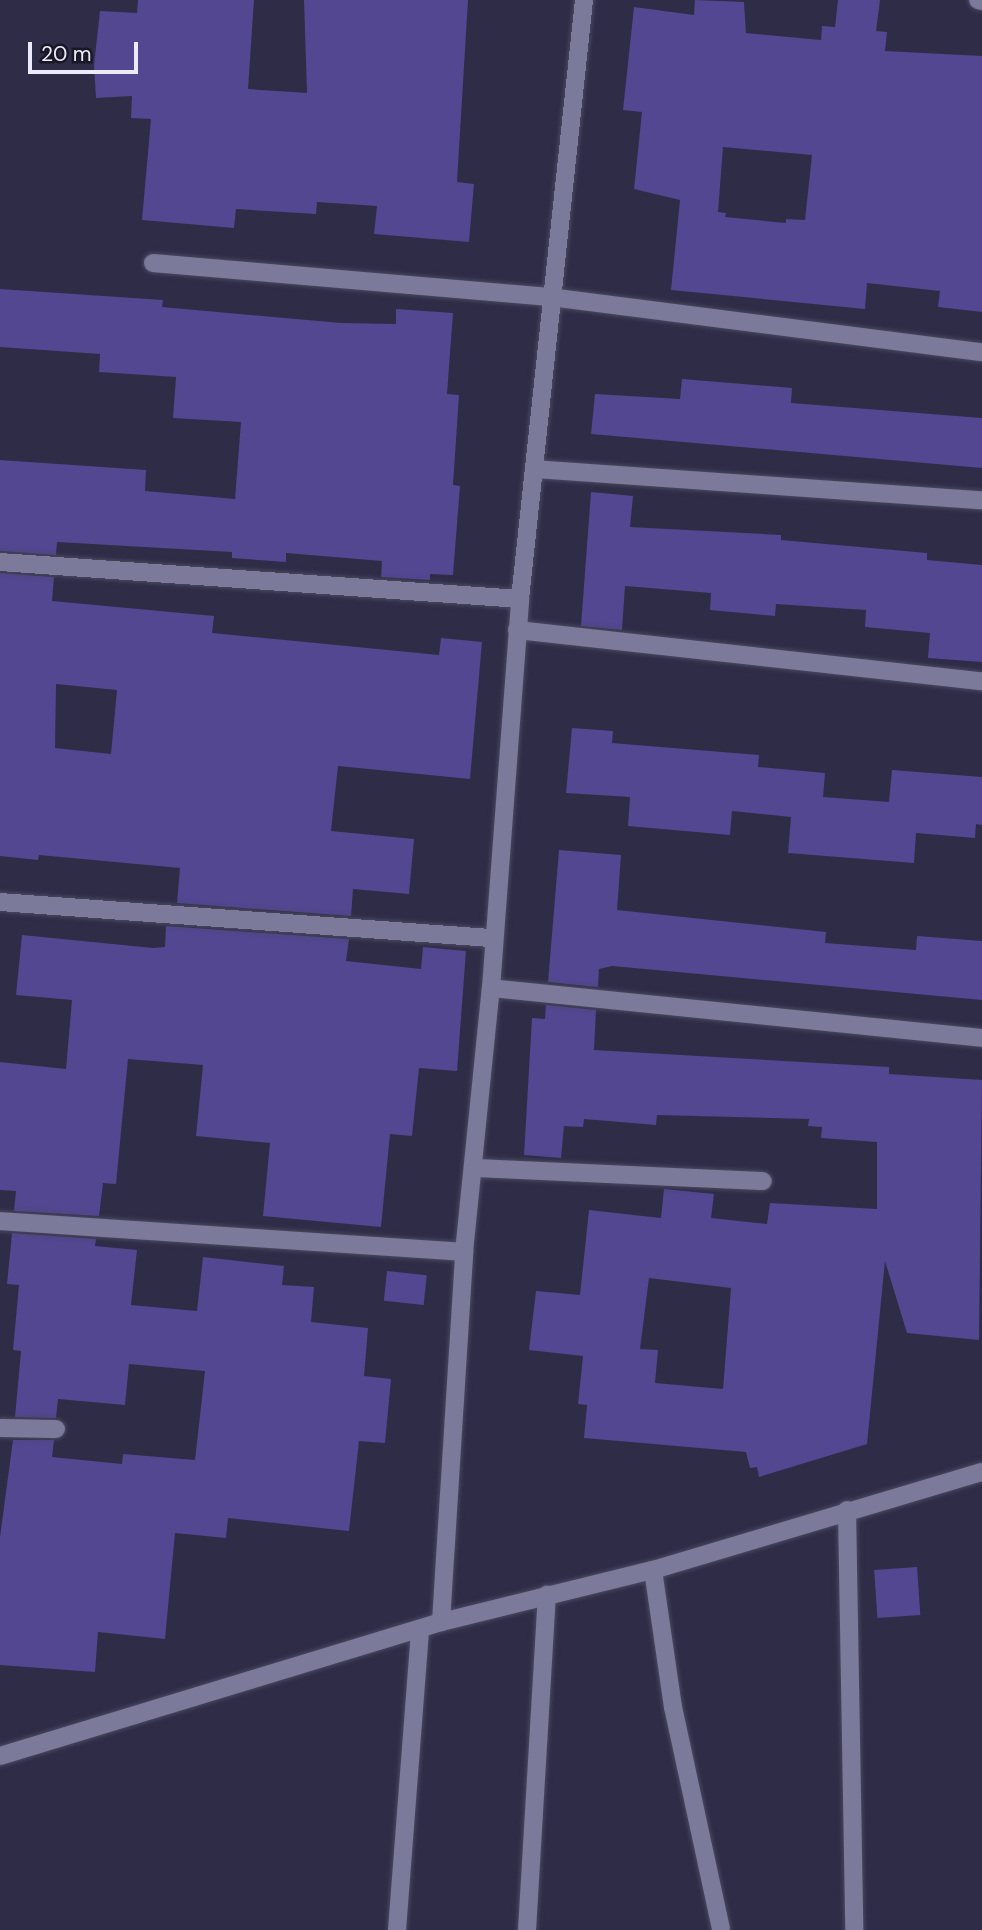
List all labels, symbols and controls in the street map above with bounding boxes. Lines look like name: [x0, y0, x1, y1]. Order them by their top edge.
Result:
scale bar: [32, 28, 142, 72]
text: 20 m: [41, 40, 92, 68]

